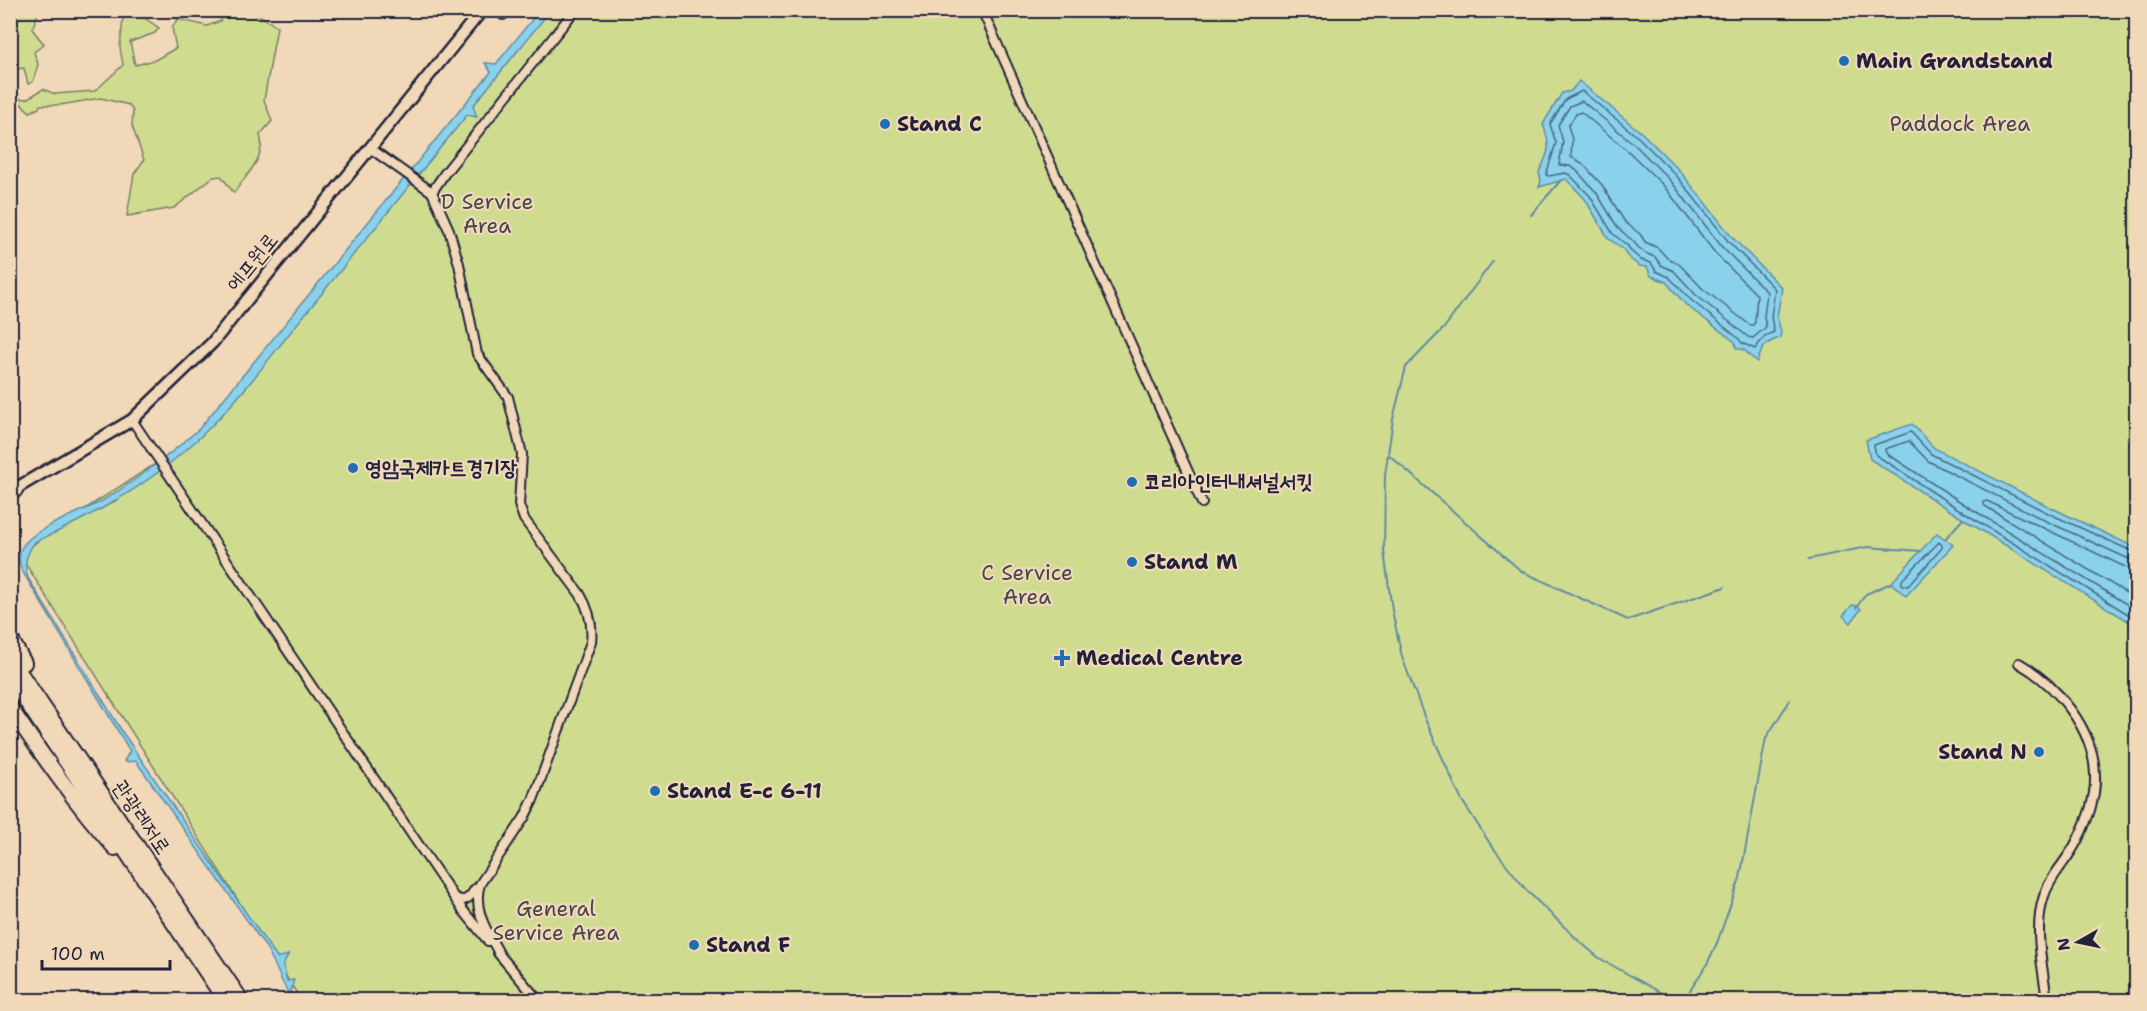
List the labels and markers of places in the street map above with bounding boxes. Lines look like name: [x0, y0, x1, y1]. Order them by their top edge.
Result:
place label: Main Grandstand: [1856, 47, 2053, 75]
marker: Main Grandstand: [1837, 54, 1851, 68]
place label: Stand C: [897, 110, 982, 138]
marker: Stand C: [878, 117, 892, 131]
place label: 영암국제카트경기장: [365, 454, 517, 482]
marker: 영암국제카트경기장: [346, 461, 360, 475]
place label: 코리아인터내셔널서킷: [1144, 468, 1313, 496]
marker: 코리아인터내셔널서킷: [1125, 475, 1139, 489]
place label: Stand M: [1144, 548, 1238, 576]
marker: Stand M: [1125, 555, 1139, 569]
place label: Medical Centre: [1076, 644, 1243, 672]
marker: Medical Centre: [1053, 649, 1071, 667]
place label: Stand N: [1938, 738, 2027, 766]
marker: Stand N: [2032, 745, 2046, 759]
place label: Stand E-c 6-11: [667, 777, 822, 805]
marker: Stand E-c 6-11: [648, 784, 662, 798]
place label: Stand F: [706, 931, 790, 959]
marker: Stand F: [687, 938, 701, 952]

